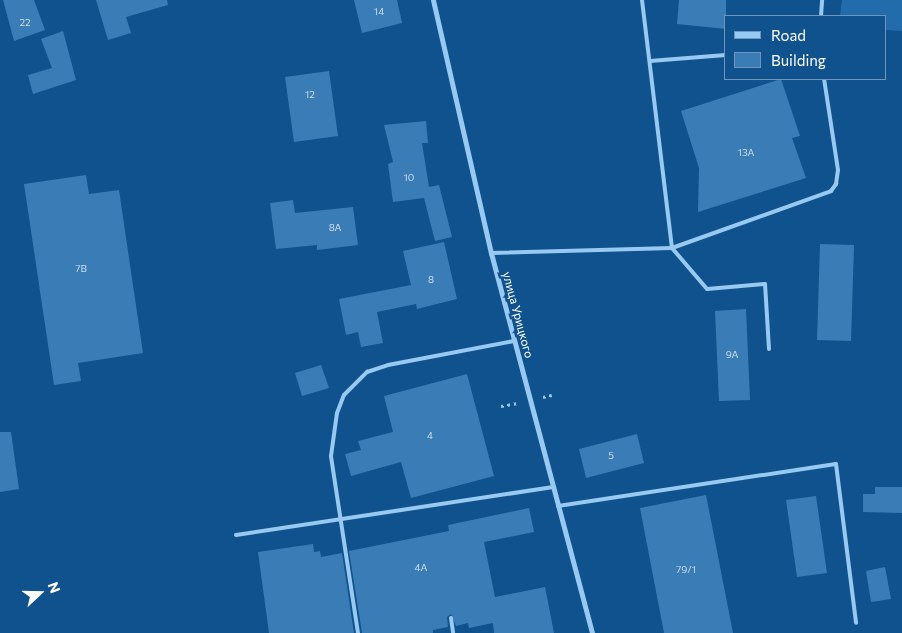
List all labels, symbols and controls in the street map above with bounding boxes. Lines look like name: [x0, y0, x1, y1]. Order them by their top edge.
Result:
house number: 14: [374, 6, 384, 18]
legend: [724, 15, 887, 80]
house number: 22: [19, 17, 31, 29]
text: Road: [771, 26, 806, 44]
text: Building: [771, 51, 826, 69]
house number: 12: [305, 89, 315, 101]
house number: 13А: [738, 147, 754, 159]
house number: 10: [404, 172, 414, 184]
house number: 8А: [329, 222, 341, 234]
house number: 7В: [75, 263, 87, 275]
street label: улица Урицкого: [500, 270, 536, 360]
house number: 8: [428, 274, 434, 286]
house number: 9А: [726, 349, 738, 361]
house number: 4: [427, 430, 433, 442]
house number: 5: [608, 450, 614, 462]
house number: 4А: [415, 562, 427, 574]
house number: 79/1: [676, 564, 696, 576]
north arrow: [15, 568, 65, 618]
text: N: [45, 579, 64, 595]

